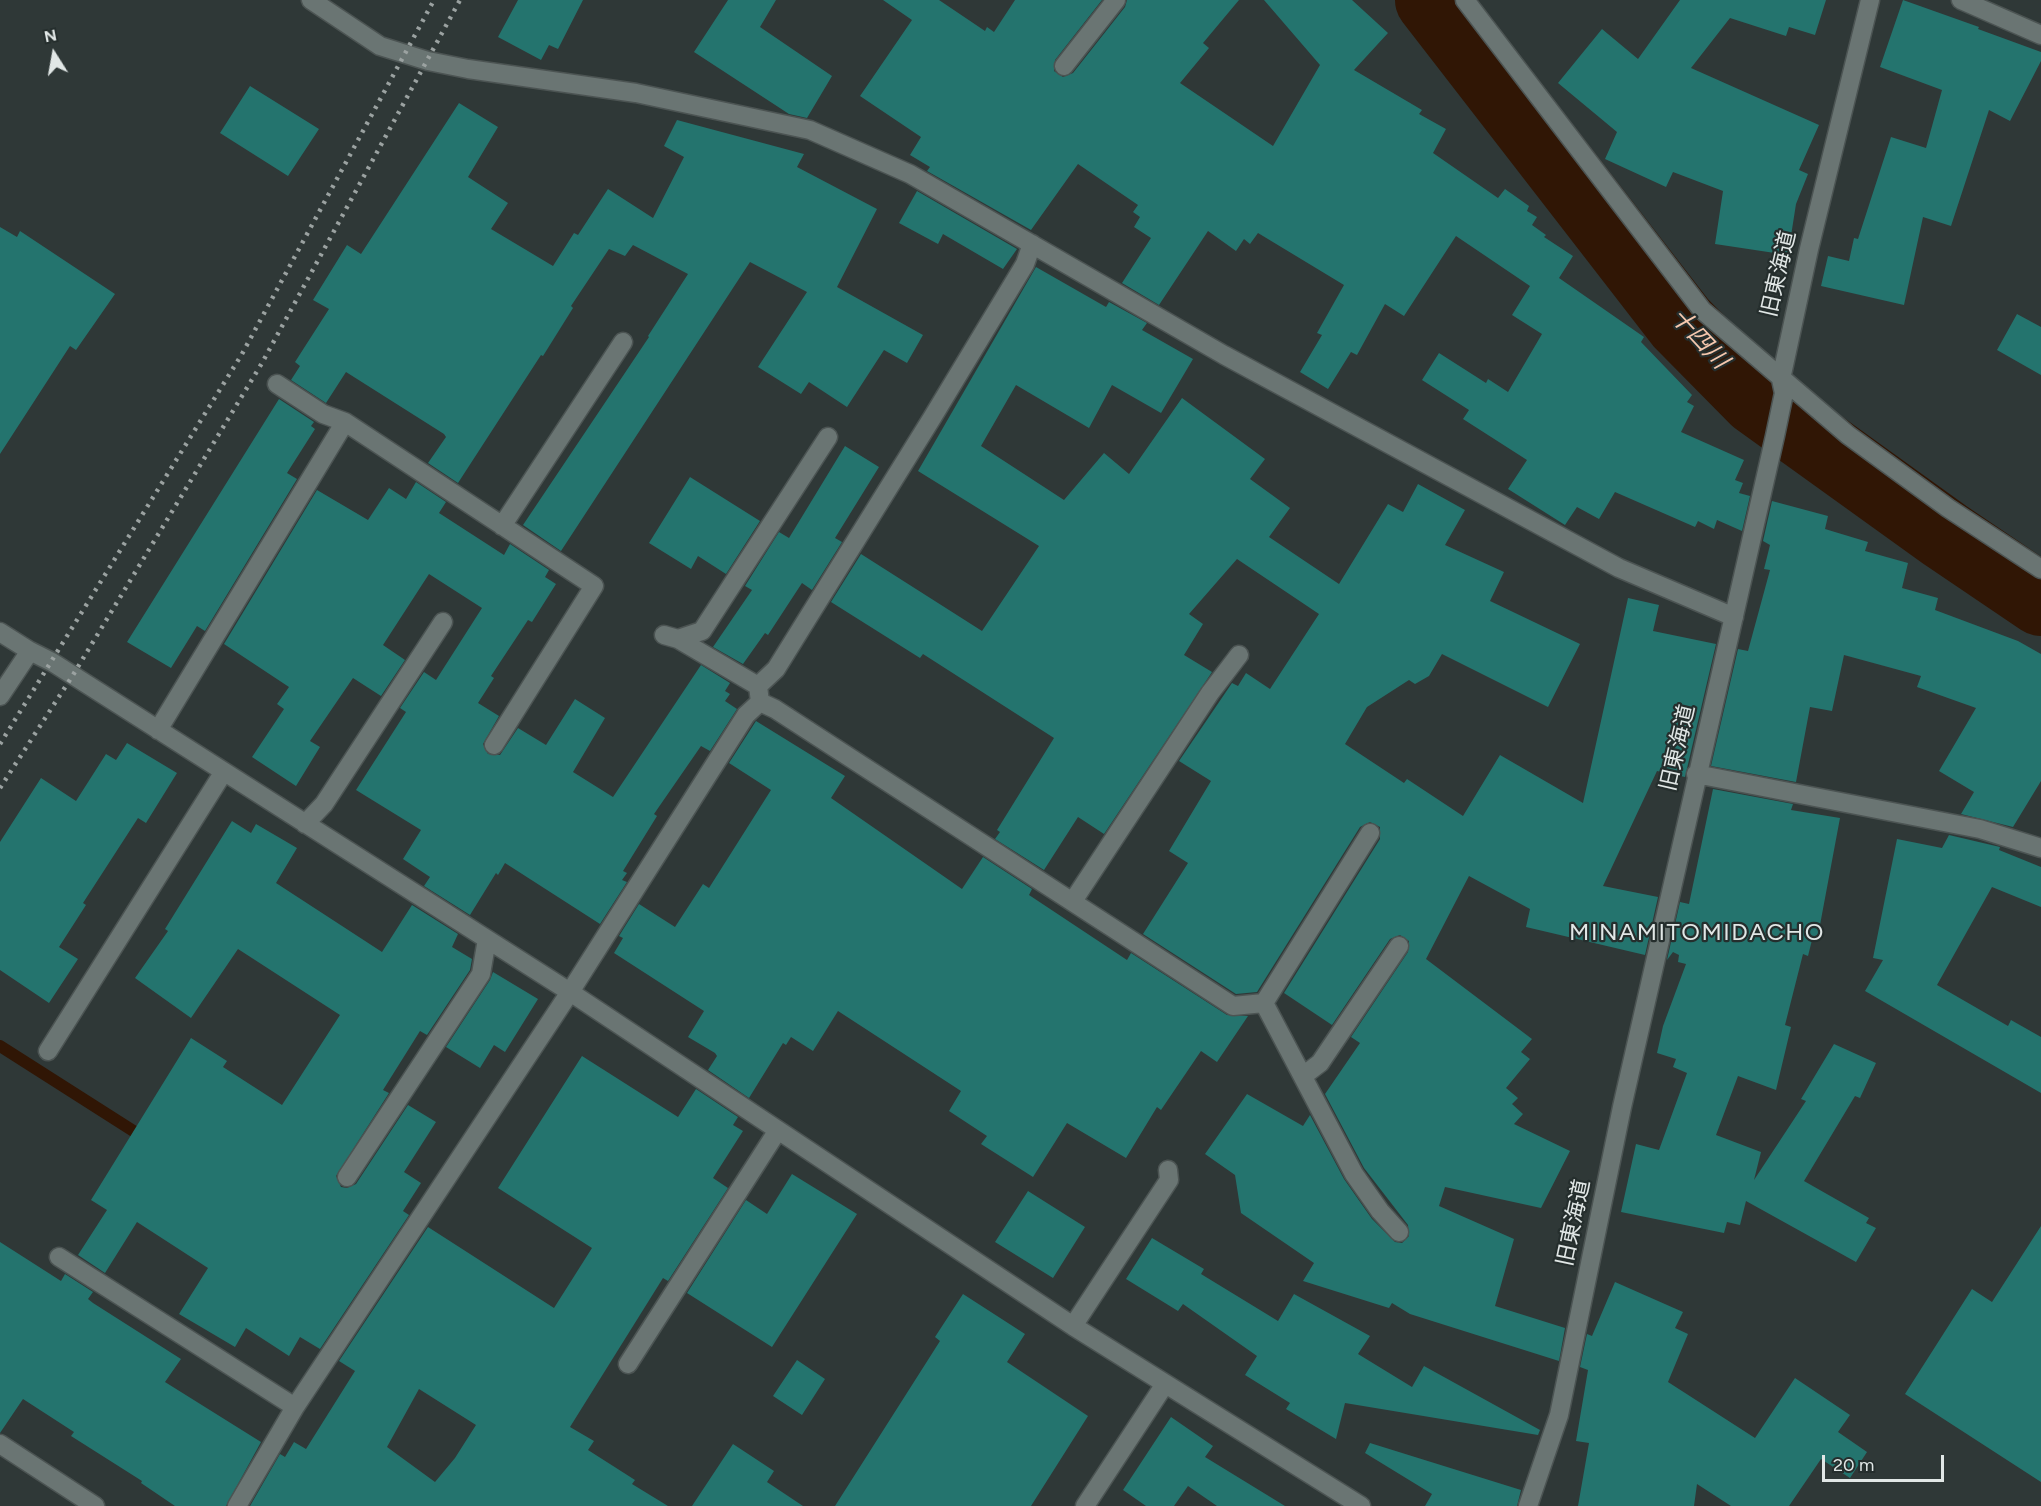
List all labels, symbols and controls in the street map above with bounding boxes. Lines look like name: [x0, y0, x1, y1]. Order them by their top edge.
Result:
north arrow: [24, 24, 84, 84]
text: N: [43, 25, 58, 46]
street label: 旧東海道: [1756, 228, 1802, 320]
water label: 十四川: [1664, 303, 1734, 375]
street label: 旧東海道: [1655, 702, 1701, 794]
district label: MINAMITOMIDACHO: [1569, 919, 1825, 947]
street label: 旧東海道: [1552, 1177, 1596, 1269]
scale bar: [1825, 1443, 1946, 1481]
text: 20 m: [1833, 1454, 1874, 1476]

